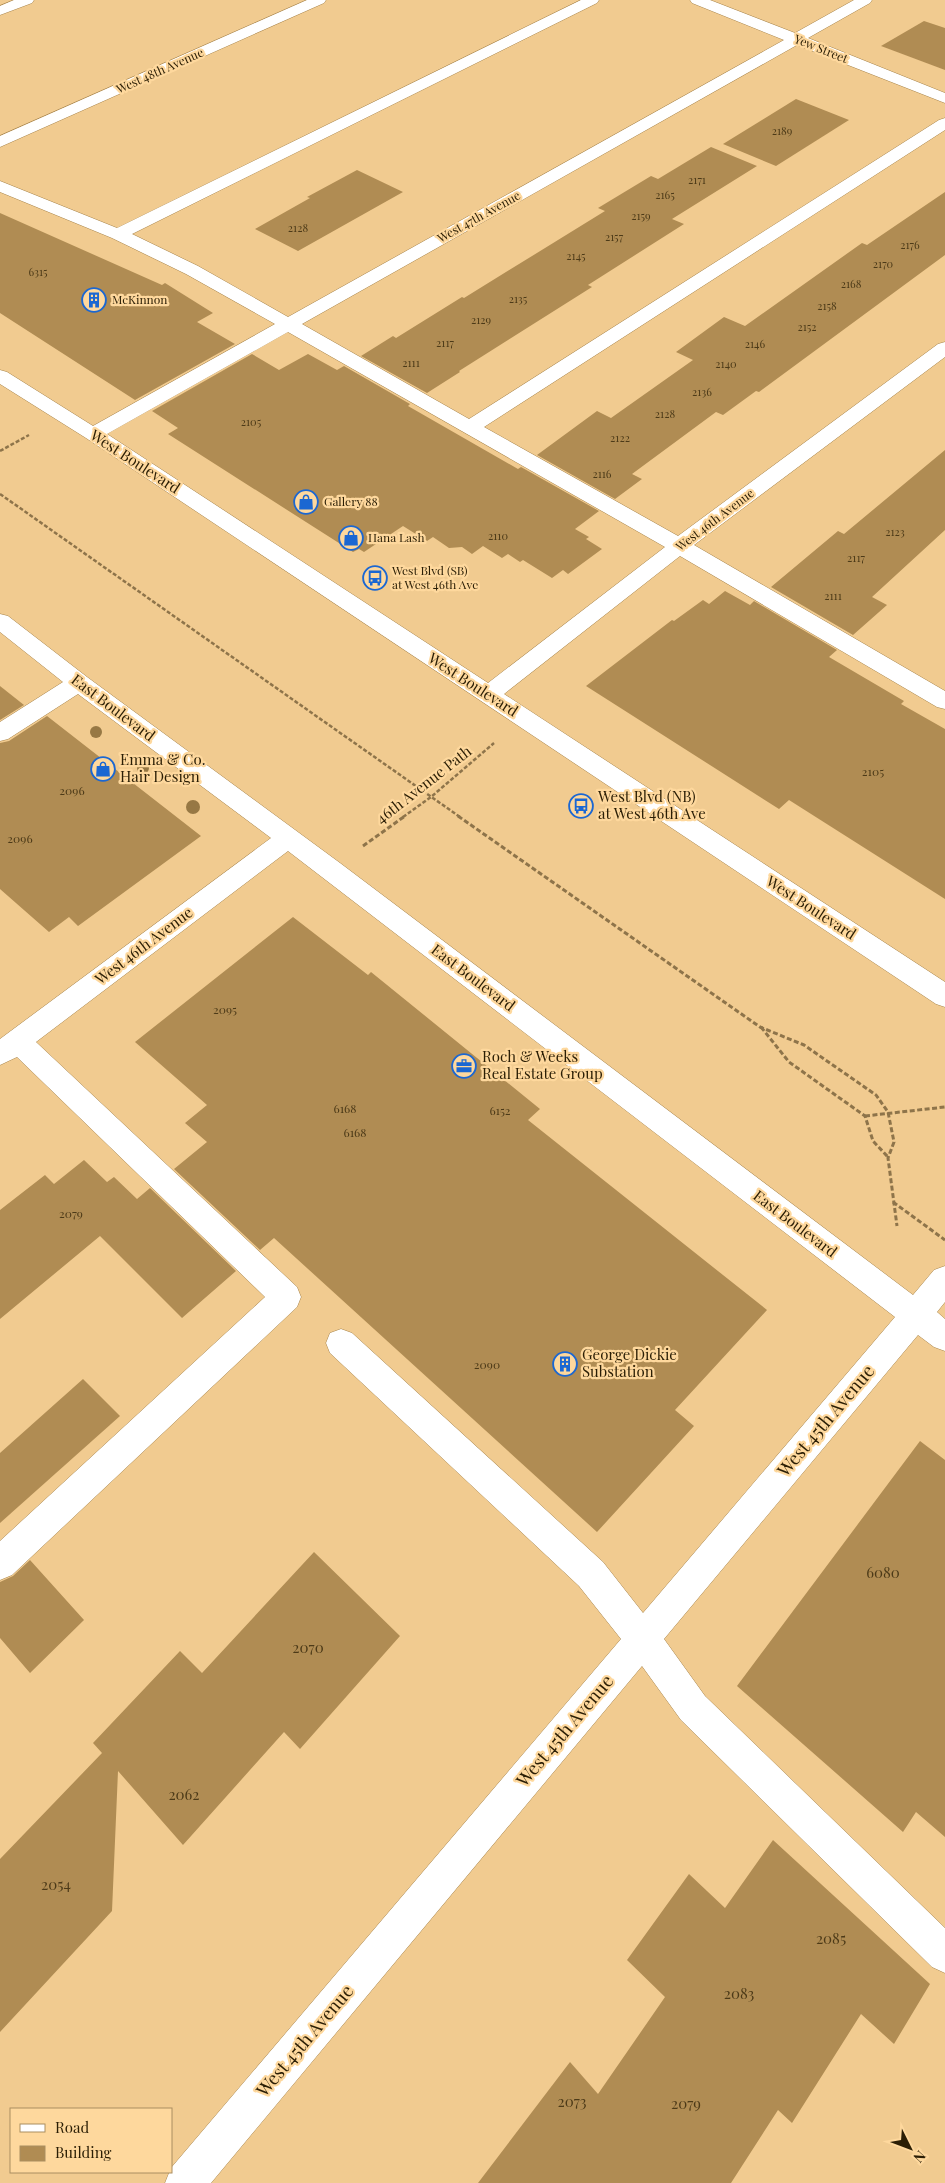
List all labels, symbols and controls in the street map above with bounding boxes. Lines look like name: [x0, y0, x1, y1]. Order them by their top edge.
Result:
street label: Yew Street: [791, 30, 851, 66]
street label: West 48th Avenue: [113, 44, 206, 97]
house number: 2189: [772, 123, 793, 138]
house number: 2171: [688, 172, 706, 187]
street label: West 47th Avenue: [433, 187, 523, 246]
house number: 2165: [655, 187, 675, 202]
house number: 2159: [631, 208, 651, 223]
house number: 2128: [288, 220, 308, 235]
house number: 2157: [605, 229, 624, 244]
house number: 2176: [900, 237, 920, 252]
house number: 2145: [566, 248, 586, 263]
house number: 2170: [873, 256, 894, 271]
house number: 6315: [28, 264, 48, 279]
house number: 2168: [841, 276, 862, 291]
building icon: McKinnon: [81, 287, 107, 313]
place label: McKinnon: [112, 291, 168, 307]
house number: 2135: [509, 291, 528, 306]
house number: 2158: [817, 298, 837, 313]
house number: 2129: [471, 312, 491, 327]
house number: 2152: [797, 319, 817, 334]
house number: 2117: [436, 335, 454, 350]
house number: 2146: [745, 336, 766, 351]
house number: 2111: [402, 355, 420, 370]
house number: 2140: [715, 356, 737, 371]
house number: 2136: [692, 384, 712, 399]
house number: 2128: [655, 406, 675, 421]
house number: 2105: [241, 414, 262, 429]
street label: West Boulevard: [86, 424, 185, 498]
house number: 2122: [610, 430, 630, 445]
house number: 2116: [592, 466, 612, 481]
street label: West 46th Avenue: [671, 485, 757, 554]
shop icon: Gallery 88: [293, 489, 319, 515]
place label: Gallery 88: [324, 493, 378, 509]
house number: 2123: [885, 524, 905, 539]
shop icon: Hana Lash: [338, 525, 364, 551]
house number: 2110: [488, 528, 508, 543]
place label: Hana Lash: [368, 529, 424, 545]
house number: 2117: [847, 550, 865, 565]
place label: West Blvd (SB) at West 46th Ave: [391, 562, 478, 592]
bus stop icon: West Blvd (SB) at West 46th Ave: [362, 565, 388, 591]
house number: 2111: [824, 588, 842, 603]
street label: West Boulevard: [424, 647, 523, 721]
street label: East Boulevard: [68, 669, 160, 745]
street label: 46th Avenue Path: [372, 741, 475, 828]
place label: Emma & Co. Hair Design: [120, 749, 205, 786]
shop icon: Emma & Co. Hair Design: [90, 756, 116, 782]
house number: 2105: [862, 763, 884, 779]
house number: 2096: [59, 782, 85, 798]
place label: West Blvd (NB) at West 46th Ave: [597, 786, 706, 823]
bus stop icon: West Blvd (NB) at West 46th Ave: [568, 793, 594, 819]
house number: 2096: [7, 830, 33, 846]
street label: West Boulevard: [762, 870, 861, 944]
street label: West 46th Avenue: [90, 902, 196, 989]
street label: East Boulevard: [428, 939, 520, 1015]
house number: 2095: [213, 1001, 237, 1017]
place label: Roch & Weeks Real Estate Group: [482, 1046, 603, 1083]
office icon: Roch & Weeks Real Estate Group: [451, 1053, 477, 1079]
house number: 6168: [333, 1100, 357, 1116]
house number: 6152: [489, 1102, 511, 1118]
house number: 6168: [343, 1124, 367, 1140]
street label: East Boulevard: [750, 1185, 842, 1261]
house number: 2079: [59, 1205, 83, 1221]
place label: George Dickie Substation: [582, 1344, 677, 1381]
building icon: George Dickie Substation: [552, 1351, 578, 1377]
house number: 2090: [474, 1356, 500, 1372]
street label: West 45th Avenue: [771, 1359, 879, 1482]
house number: 6080: [866, 1562, 900, 1582]
house number: 2070: [292, 1637, 324, 1657]
street label: West 45th Avenue: [510, 1669, 618, 1792]
house number: 2062: [168, 1784, 200, 1804]
house number: 2054: [41, 1874, 71, 1894]
house number: 2085: [816, 1928, 846, 1948]
street label: West 45th Avenue: [250, 1979, 358, 2102]
house number: 2083: [724, 1983, 755, 2003]
house number: 2073: [557, 2091, 587, 2111]
house number: 2079: [671, 2093, 701, 2113]
legend: [10, 2108, 172, 2173]
text: Road: [55, 2117, 89, 2137]
north arrow: [885, 2123, 935, 2173]
text: Building: [55, 2142, 112, 2162]
text: N: [910, 2147, 930, 2167]

